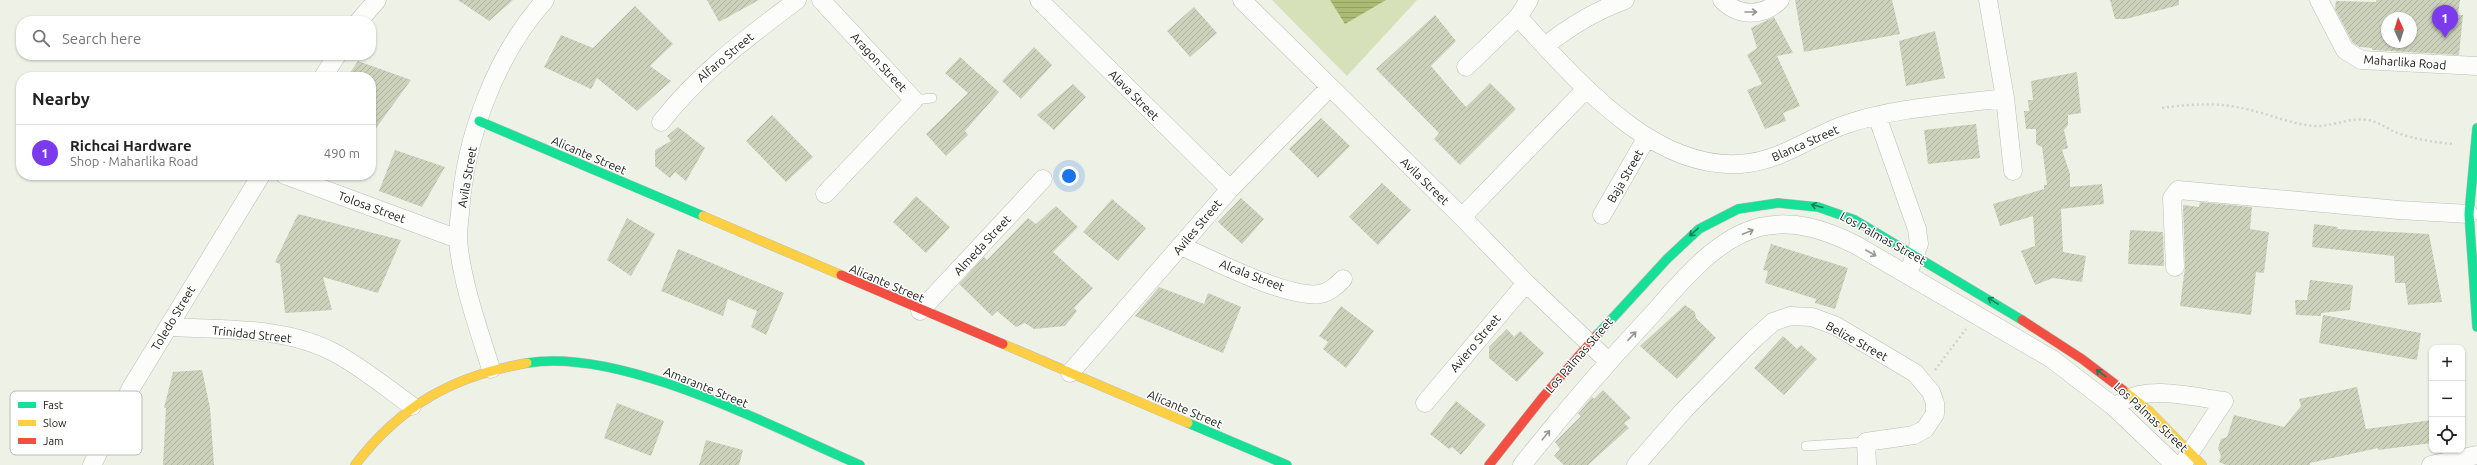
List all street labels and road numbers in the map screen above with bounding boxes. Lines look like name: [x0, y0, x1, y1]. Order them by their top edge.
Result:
street label: Alfaro Street: [694, 30, 756, 84]
street label: Aragon Street: [848, 30, 910, 94]
street label: Maharlika Road: [2363, 53, 2447, 71]
street label: Alava Street: [1106, 67, 1162, 123]
street label: Blanca Street: [1770, 122, 1841, 164]
street label: Alicante Street: [550, 133, 629, 177]
street label: Avila Street: [455, 145, 479, 209]
street label: Baja Street: [1605, 147, 1646, 205]
street label: Avila Street: [1398, 155, 1452, 207]
street label: Tolosa Street: [336, 189, 408, 225]
street label: Aviles Street: [1170, 197, 1224, 257]
street label: Los Palmas Street: [1838, 209, 1928, 267]
street label: Almeda Street: [951, 212, 1013, 278]
street label: Alcala Street: [1218, 257, 1286, 293]
street label: Alicante Street: [848, 261, 927, 305]
street label: Toledo Street: [149, 283, 198, 353]
street label: Aviero Street: [1447, 311, 1503, 374]
street label: Los Palmas Street: [1543, 315, 1615, 395]
street label: Belize Street: [1824, 319, 1890, 363]
street label: Trinidad Street: [212, 323, 293, 345]
street label: Amarante Street: [662, 364, 750, 410]
street label: Los Palmas Street: [2112, 380, 2191, 454]
street label: Alicante Street: [1146, 387, 1225, 431]

